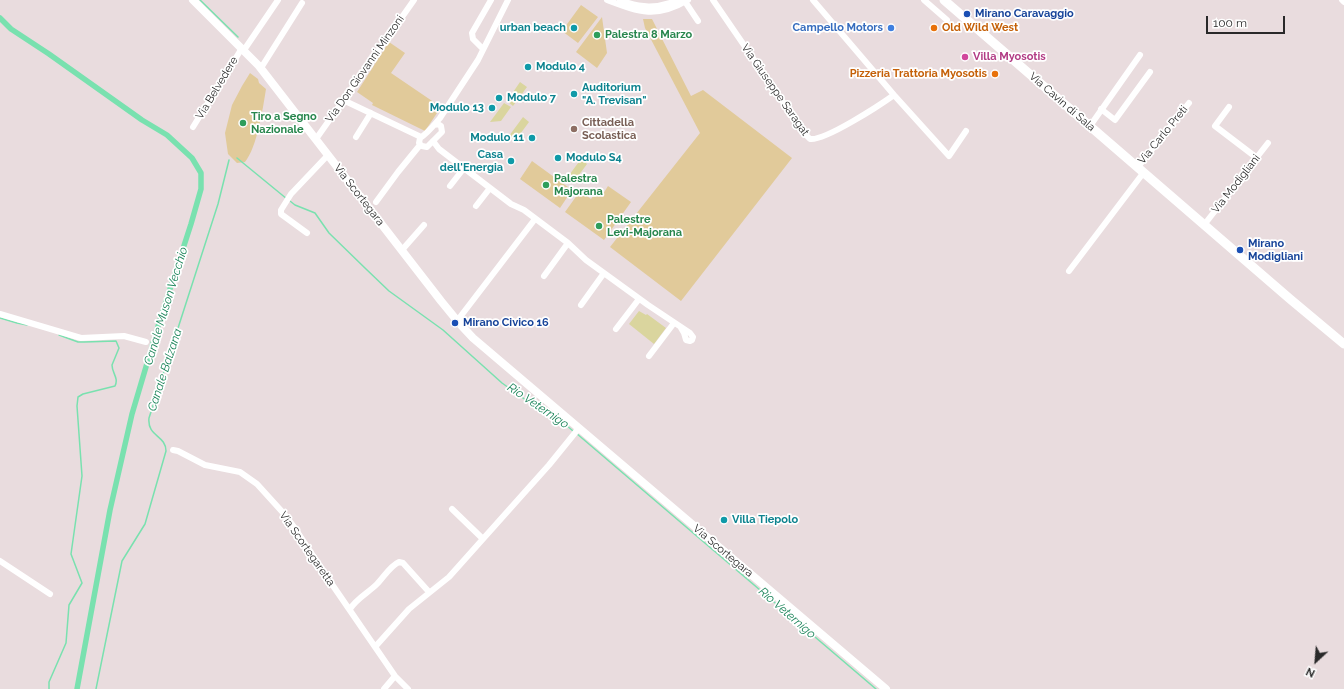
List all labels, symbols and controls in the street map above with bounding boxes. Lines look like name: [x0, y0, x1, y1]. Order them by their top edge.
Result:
place label: Mirano Caravaggio: [975, 7, 1074, 21]
scale bar: [1208, 8, 1287, 34]
marker: Mirano Caravaggio: [962, 9, 972, 19]
street label: Via Don Giovanni Minzoni: [323, 13, 407, 125]
text: 100 m: [1213, 16, 1247, 30]
place label: urban beach: [500, 21, 566, 35]
place label: Campello Motors: [793, 21, 883, 35]
place label: Old Wild West: [942, 21, 1018, 35]
marker: urban beach: [569, 23, 579, 33]
marker: Campello Motors: [886, 23, 896, 33]
marker: Old Wild West: [929, 23, 939, 33]
place label: Palestra 8 Marzo: [605, 28, 692, 42]
marker: Palestra 8 Marzo: [592, 30, 602, 40]
street label: Via Giuseppe Saragat: [738, 42, 812, 138]
place label: Villa Myosotis: [973, 50, 1046, 64]
marker: Villa Myosotis: [960, 52, 970, 62]
street label: Via Belvedere: [193, 54, 241, 122]
place label: Modulo 4: [536, 60, 585, 74]
marker: Modulo 4: [523, 62, 533, 72]
place label: Pizzeria Trattoria Myosotis: [850, 67, 987, 81]
marker: Pizzeria Trattoria Myosotis: [990, 69, 1000, 79]
street label: Via Cavin di Sala: [1026, 70, 1098, 134]
place label: Auditorium "A. Trevisan": [582, 81, 646, 107]
marker: Auditorium "A. Trevisan": [569, 89, 579, 99]
place label: Modulo 7: [507, 91, 556, 105]
marker: Modulo 7: [494, 93, 504, 103]
place label: Modulo 13: [430, 101, 484, 115]
marker: Modulo 13: [487, 103, 497, 113]
street label: Via Carlo Preti: [1135, 103, 1191, 167]
place label: Tiro a Segno Nazionale: [251, 110, 317, 136]
place label: Cittadella Scolastica: [582, 116, 636, 142]
marker: Tiro a Segno Nazionale: [238, 118, 248, 128]
marker: Cittadella Scolastica: [569, 124, 579, 134]
place label: Modulo 11: [470, 131, 524, 145]
marker: Modulo 11: [527, 133, 537, 143]
place label: Casa dell'Energia: [440, 148, 503, 174]
place label: Modulo S4: [566, 151, 622, 165]
street label: Via Modigliani: [1209, 152, 1263, 216]
marker: Modulo S4: [553, 153, 563, 163]
marker: Casa dell'Energia: [506, 156, 516, 166]
street label: Via Scortegara: [331, 162, 387, 228]
place label: Palestra Majorana: [554, 172, 603, 198]
marker: Palestra Majorana: [541, 180, 551, 190]
place label: Palestre Levi-Majorana: [607, 213, 682, 239]
marker: Palestre Levi-Majorana: [594, 221, 604, 231]
place label: Mirano Modigliani: [1248, 237, 1303, 263]
water label: Canale Muson Vecchio: [141, 245, 191, 367]
marker: Mirano Modigliani: [1235, 245, 1245, 255]
place label: Mirano Civico 16: [463, 316, 549, 330]
marker: Mirano Civico 16: [450, 318, 460, 328]
water label: Canale Balzana: [145, 327, 185, 413]
water label: Rio Veternigo: [505, 380, 571, 432]
street label: Via Scortegaretta: [276, 509, 338, 589]
place label: Villa Tiepolo: [732, 513, 798, 527]
marker: Villa Tiepolo: [719, 515, 729, 525]
street label: Via Scortegara: [690, 522, 756, 580]
water label: Rio Veternigo: [756, 584, 818, 642]
north arrow: [1296, 641, 1336, 681]
text: N: [1304, 665, 1317, 680]

